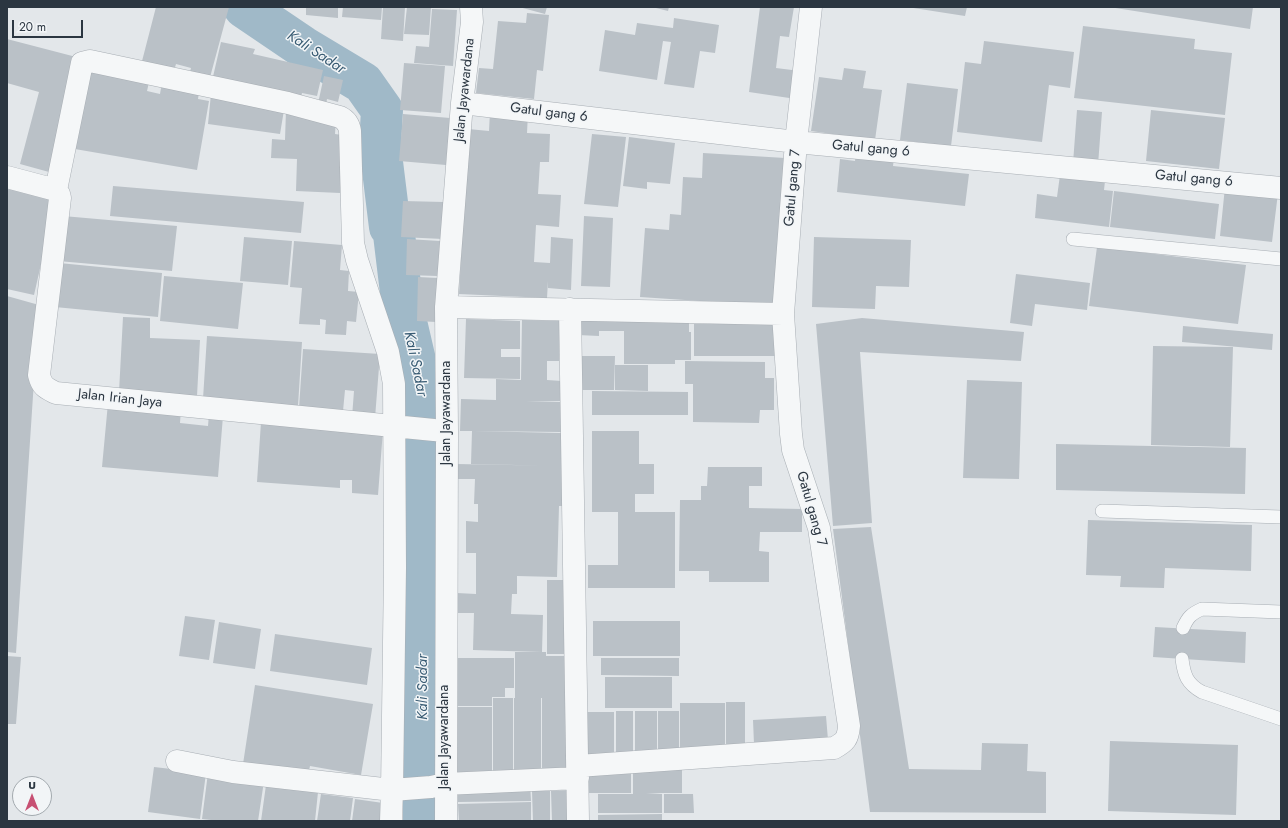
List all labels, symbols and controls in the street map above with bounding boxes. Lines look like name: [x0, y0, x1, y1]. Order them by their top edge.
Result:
scale bar: [14, 12, 85, 38]
text: 20 m: [19, 18, 46, 36]
water label: Kali Sadar: [283, 27, 349, 79]
street label: Jalan Jayawardana: [451, 37, 479, 143]
street label: Gatul gang 6: [509, 100, 589, 126]
street label: Gatul gang 6: [831, 137, 911, 161]
street label: Gatul gang 7: [781, 149, 805, 227]
street label: Gatul gang 6: [1154, 167, 1234, 191]
water label: Kali Sadar: [399, 330, 431, 398]
street label: Jalan Jayawardana: [439, 361, 455, 465]
street label: Jalan Irian Jaya: [77, 386, 163, 412]
street label: Gatul gang 7: [792, 470, 830, 548]
water label: Kali Sadar: [414, 654, 432, 720]
street label: Jalan Jayawardana: [437, 685, 453, 789]
north arrow: [12, 776, 52, 816]
text: U: [28, 777, 36, 793]

